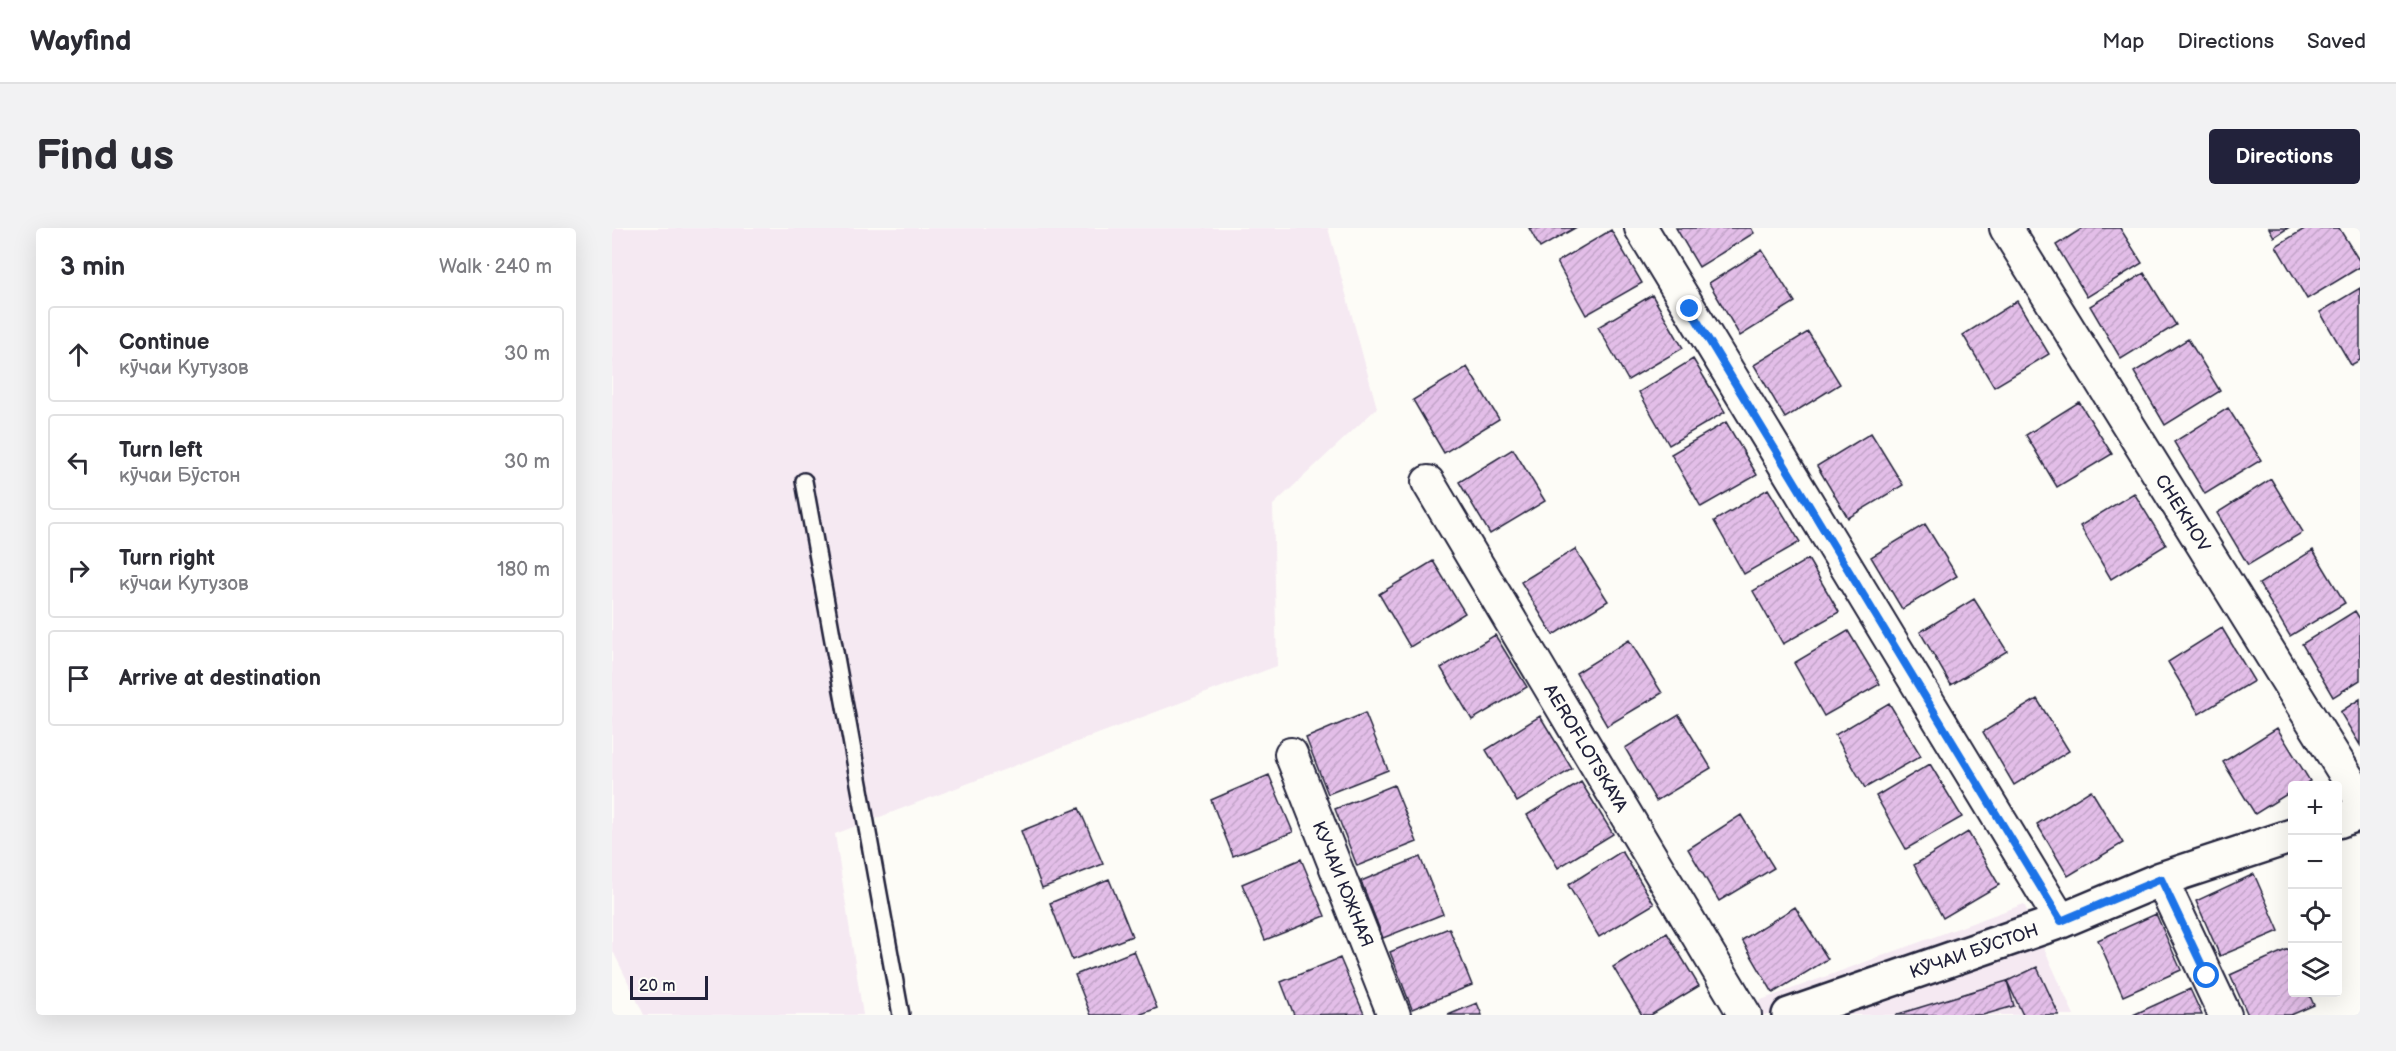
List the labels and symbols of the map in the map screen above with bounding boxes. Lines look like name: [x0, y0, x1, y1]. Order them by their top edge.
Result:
route end: [1676, 295, 1702, 321]
street label: CHEKHOV: [2151, 471, 2215, 556]
street label: AEROFLOTSKAYA: [1539, 681, 1632, 816]
street label: КУЧАИ ЮЖНАЯ: [1308, 818, 1377, 950]
street label: КӮЧАИ БӮСТОН: [1907, 920, 2041, 983]
route start: [2193, 962, 2219, 988]
scale bar: [630, 973, 708, 1000]

